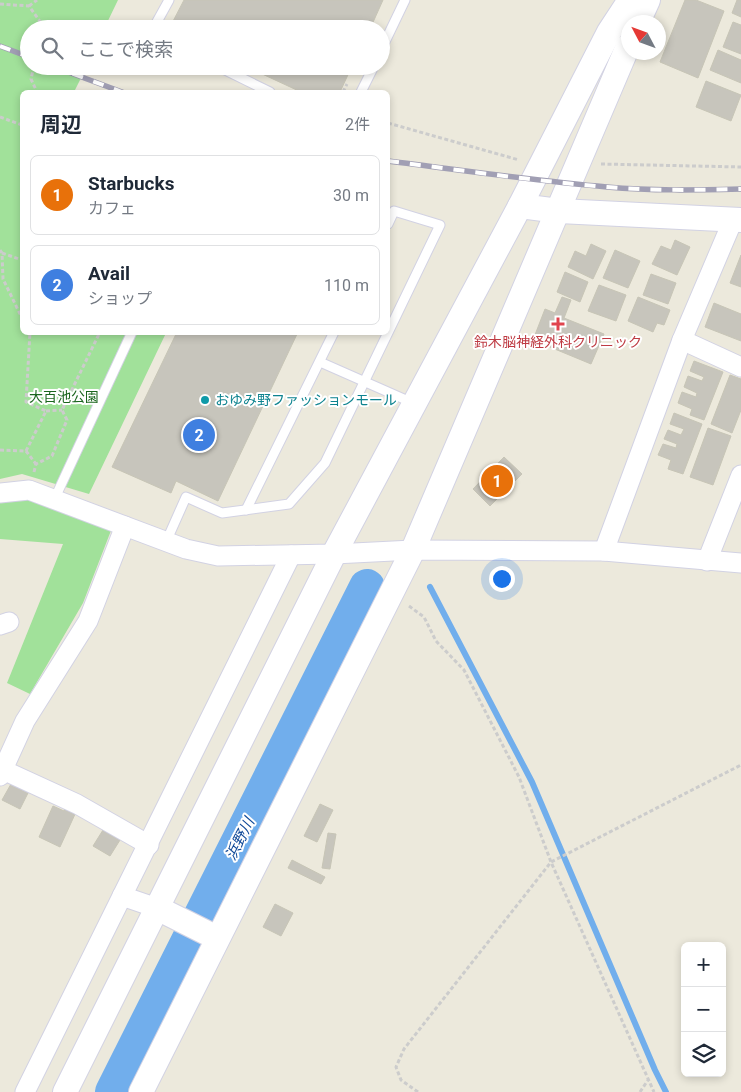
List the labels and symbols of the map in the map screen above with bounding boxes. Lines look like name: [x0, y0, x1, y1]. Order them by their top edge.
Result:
north arrow: [621, 15, 666, 60]
marker: 鈴木脳神経外科クリニック: [551, 317, 565, 331]
place label: 鈴木脳神経外科クリニック: [474, 334, 642, 350]
park label: 大百池公園: [29, 389, 99, 405]
place label: おゆみ野ファッションモール: [215, 392, 397, 408]
marker: おゆみ野ファッションモール: [199, 394, 211, 406]
pin: 2: [183, 416, 215, 454]
pin: 1: [481, 462, 513, 500]
your location: [489, 566, 515, 592]
water label: 浜野川: [222, 813, 259, 863]

